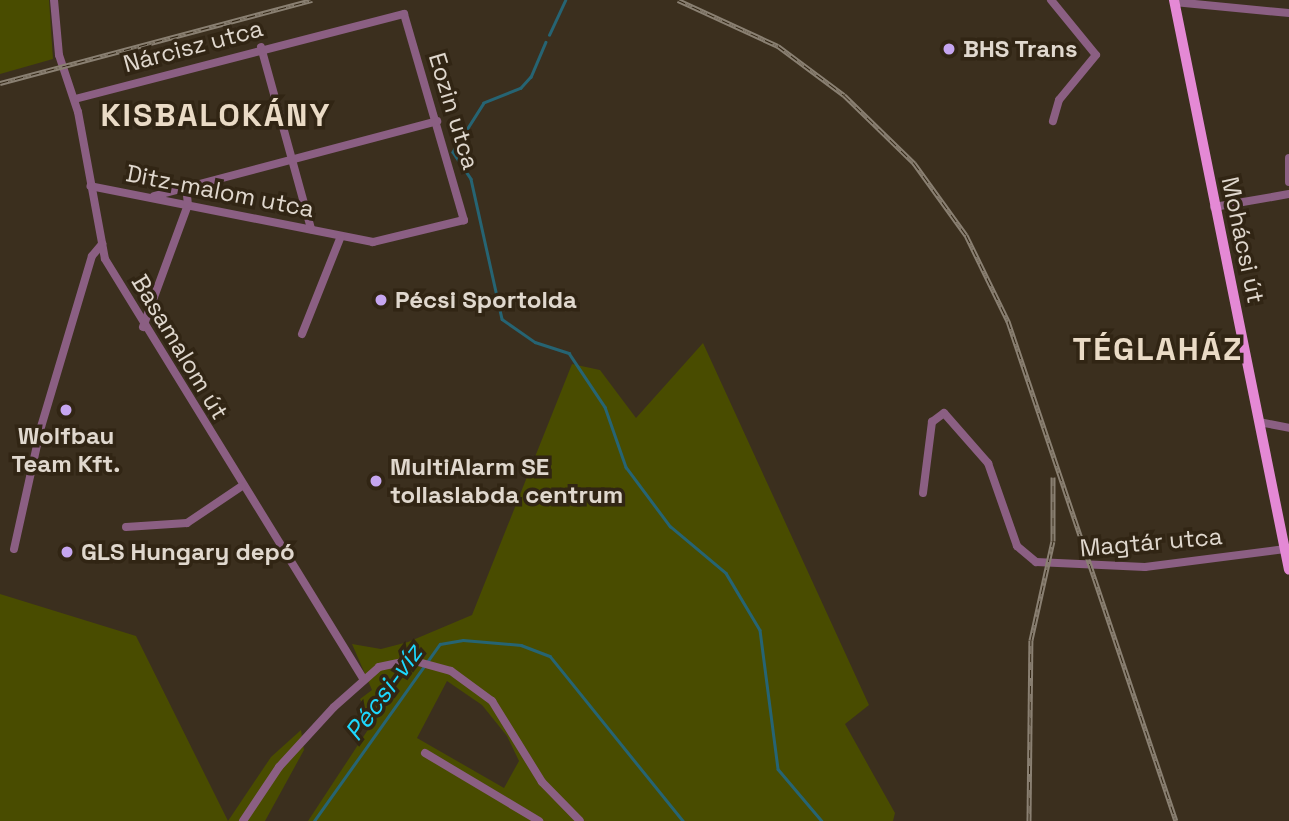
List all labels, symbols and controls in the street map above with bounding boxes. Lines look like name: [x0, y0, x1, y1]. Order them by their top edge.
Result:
street label: Nárcisz utca: [120, 14, 266, 78]
place label: BHS Trans: [963, 35, 1078, 63]
marker: BHS Trans: [941, 41, 957, 57]
street label: Eozin utca: [423, 49, 485, 173]
district label: KISBALOKÁNY: [102, 96, 330, 134]
street label: Ditz-malom utca: [123, 159, 317, 223]
street label: Mohácsi út: [1216, 174, 1270, 306]
street label: Basamalom út: [126, 269, 234, 425]
place label: Pécsi Sportolda: [395, 286, 577, 314]
marker: Pécsi Sportolda: [373, 292, 389, 308]
district label: TÉGLAHÁZ: [1073, 330, 1243, 368]
marker: Wolfbau Team Kft.: [58, 402, 74, 418]
place label: Wolfbau Team Kft.: [12, 422, 120, 478]
place label: MultiAlarm SE tollaslabda centrum: [390, 453, 623, 509]
marker: MultiAlarm SE tollaslabda centrum: [368, 473, 384, 489]
street label: Magtár utca: [1078, 521, 1224, 563]
place label: GLS Hungary depó: [81, 538, 295, 566]
marker: GLS Hungary depó: [59, 544, 75, 560]
water label: Pécsi-víz: [339, 639, 429, 747]

